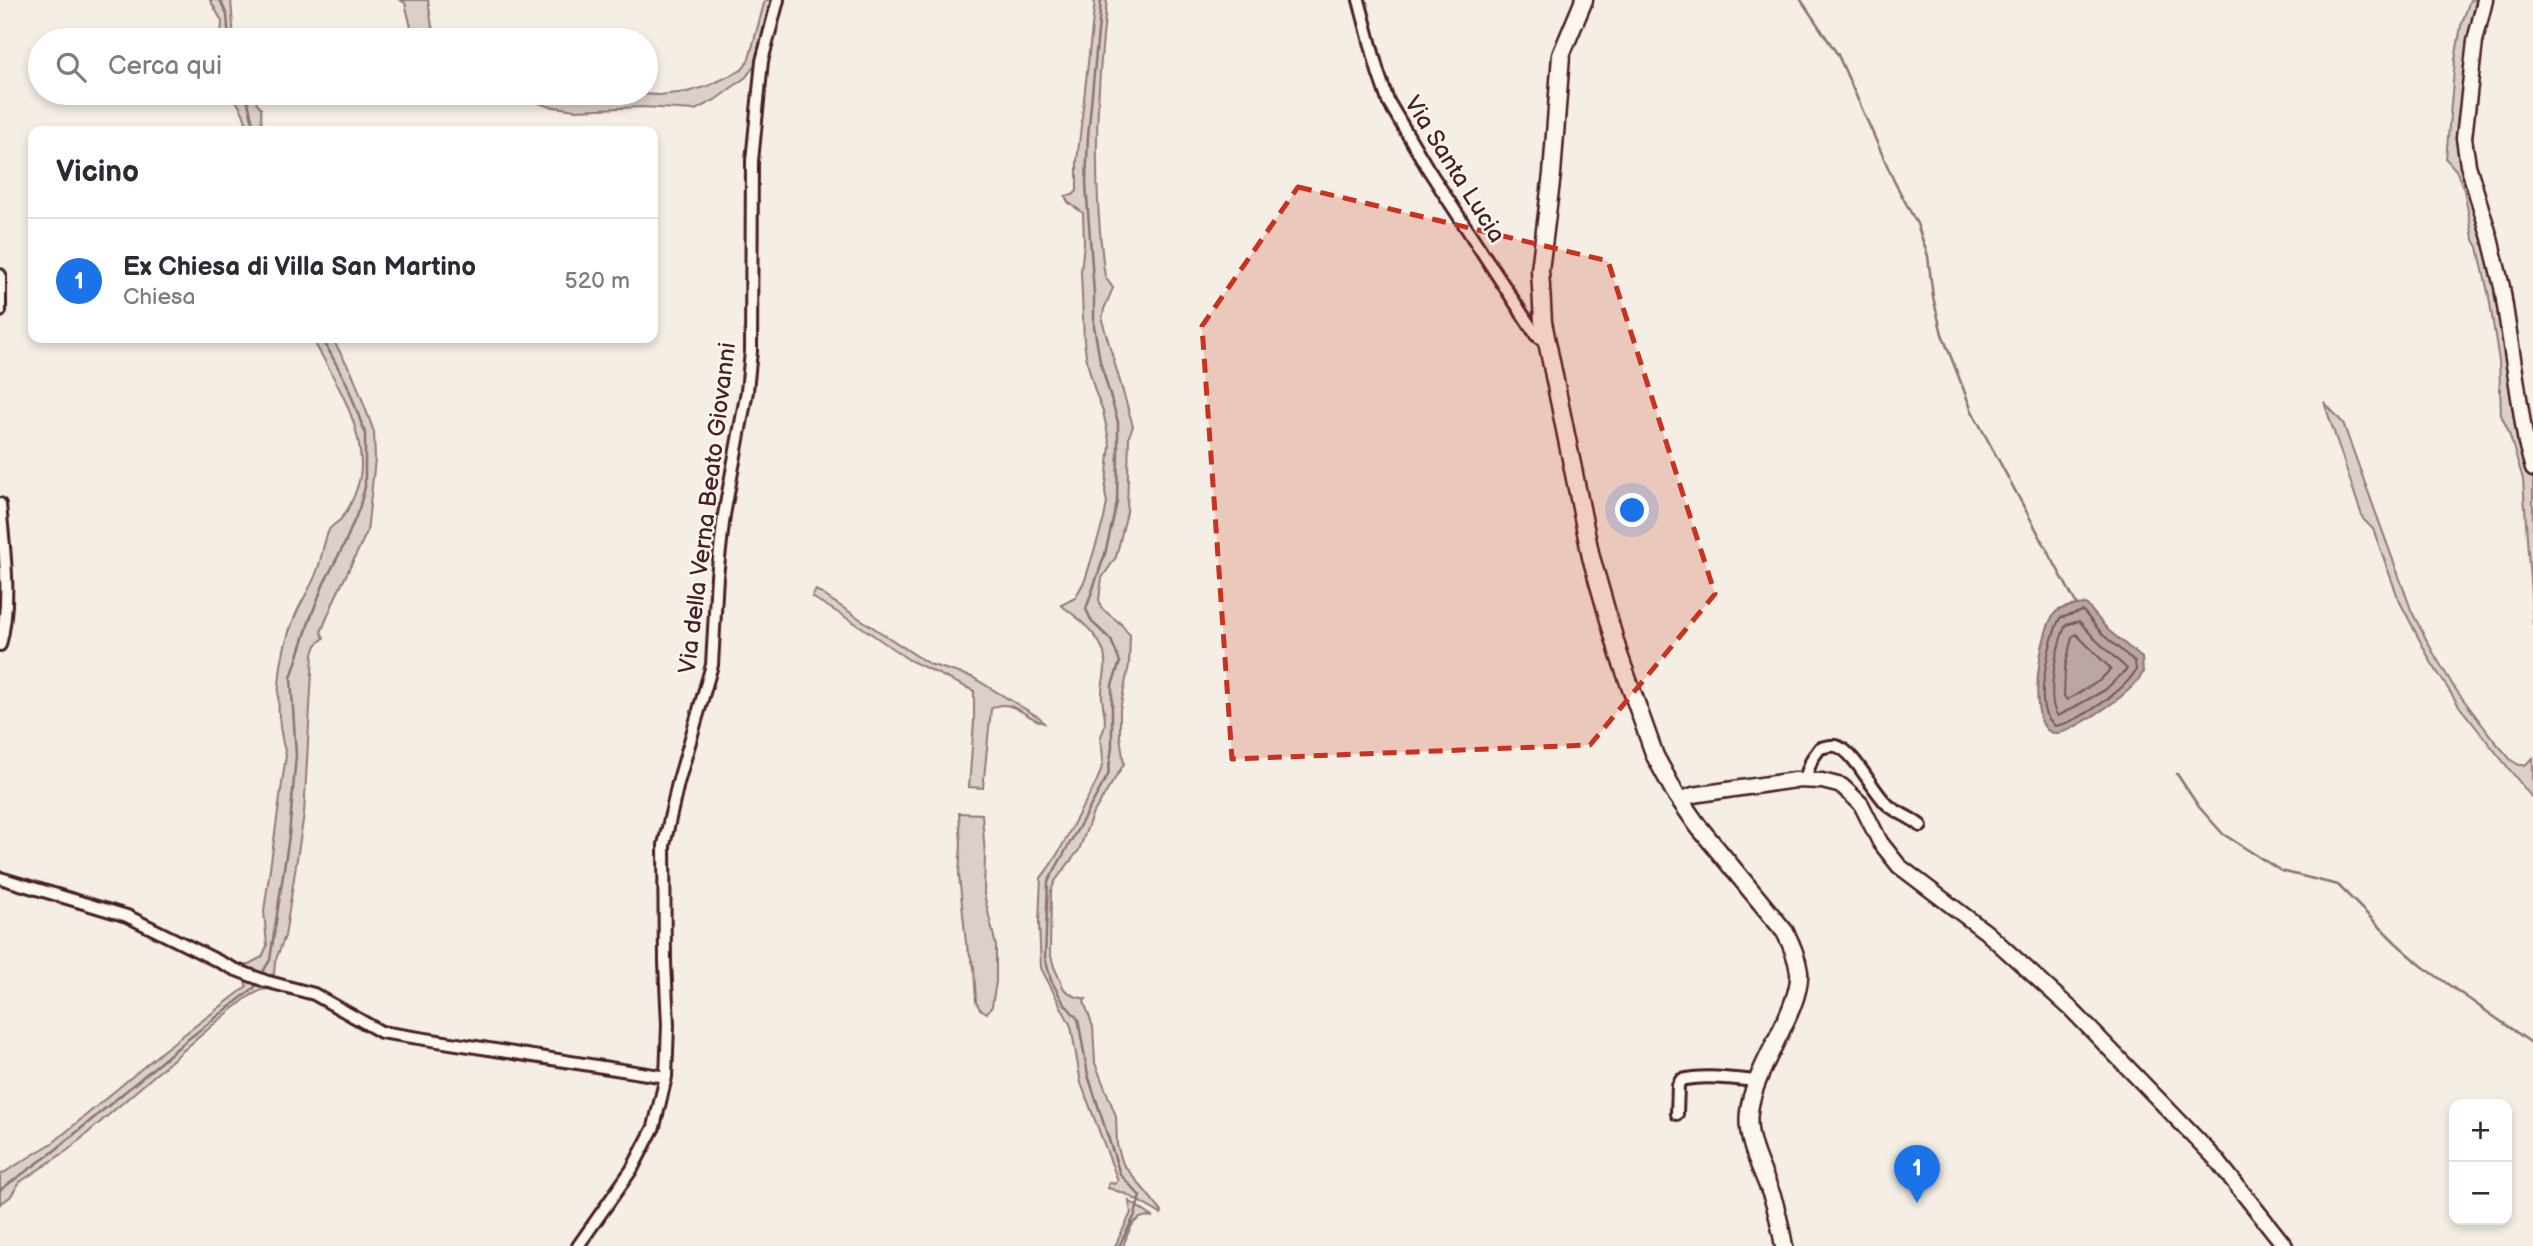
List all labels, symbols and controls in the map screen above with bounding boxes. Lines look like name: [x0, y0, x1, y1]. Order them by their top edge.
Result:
search box: [28, 28, 658, 105]
icon: search: [52, 48, 90, 86]
text: Cerca qui: [108, 51, 222, 82]
street label: Via Santa Lucia: [1398, 91, 1511, 248]
text: Vicino: [56, 154, 139, 190]
text: Ex Chiesa di Villa San Martino: [123, 252, 476, 283]
text: 1: [74, 267, 84, 295]
text: 520 m: [564, 267, 630, 295]
text: Chiesa: [123, 283, 196, 311]
street label: Via della Verna Beato Giovanni: [673, 341, 742, 675]
your location: [1615, 493, 1649, 527]
map controls: [2449, 1099, 2512, 1225]
button: +: [2449, 1099, 2512, 1162]
pin: 1: [1894, 1145, 1940, 1203]
button: −: [2449, 1162, 2512, 1225]

